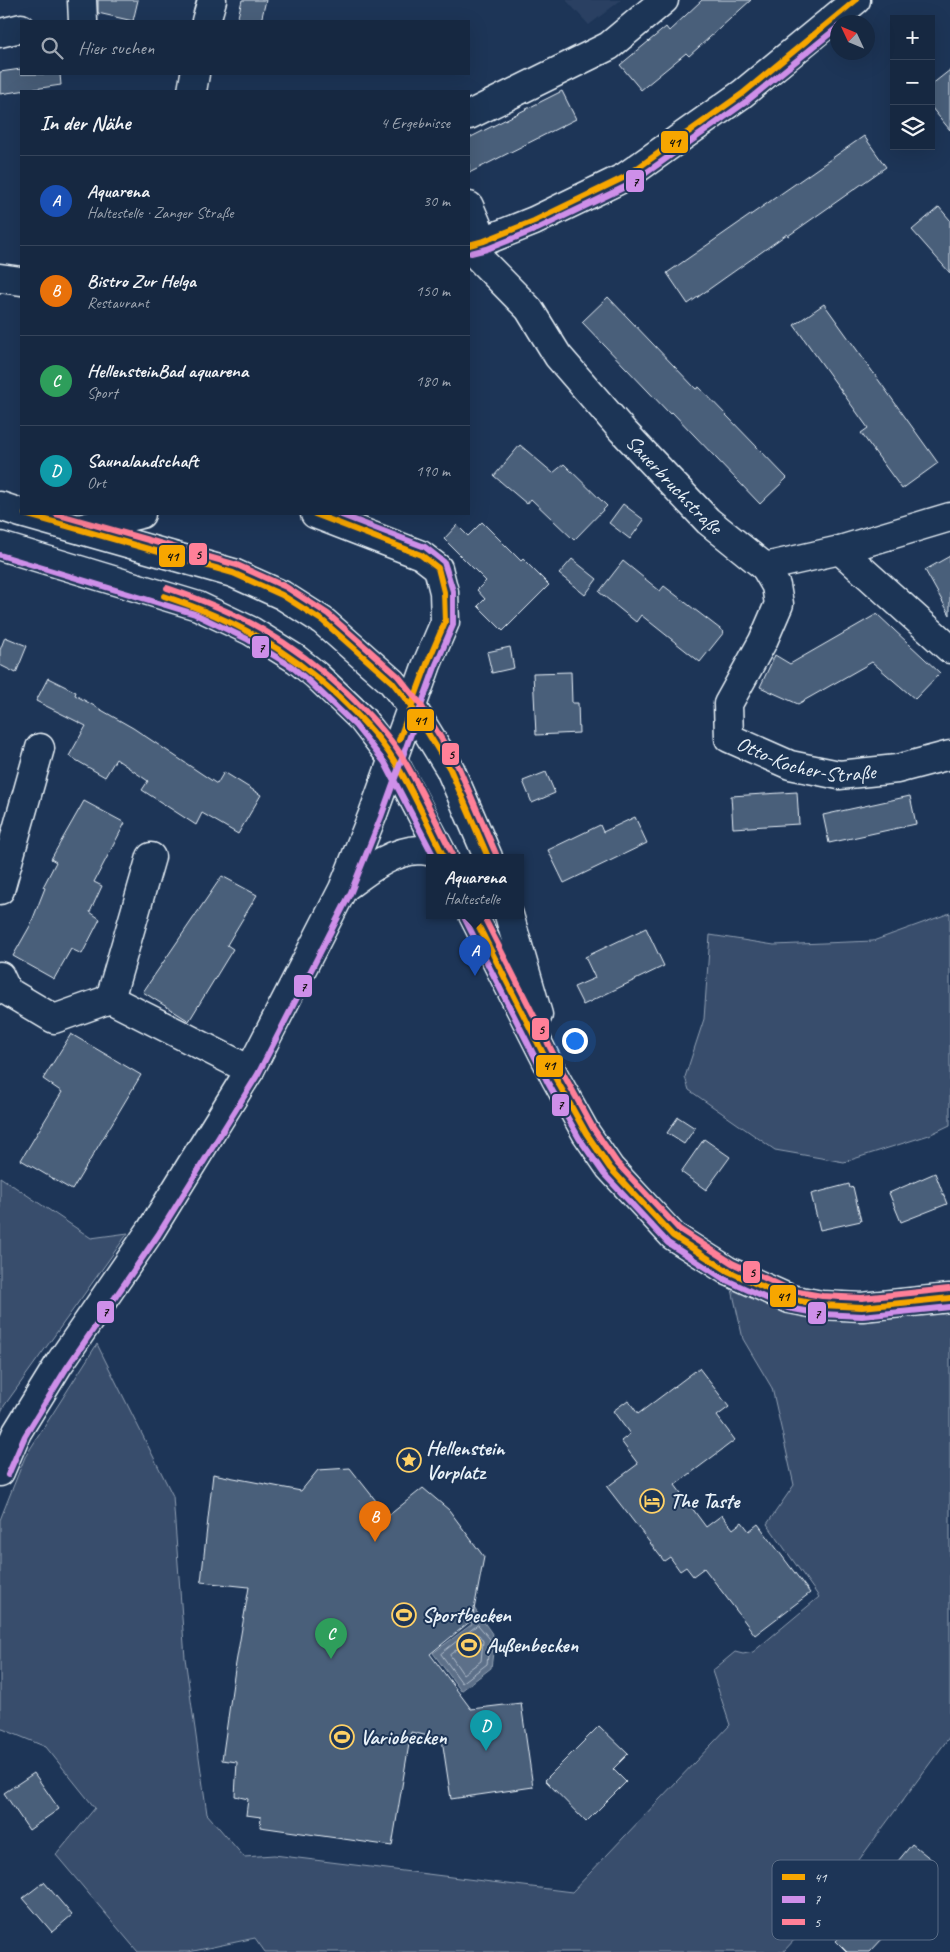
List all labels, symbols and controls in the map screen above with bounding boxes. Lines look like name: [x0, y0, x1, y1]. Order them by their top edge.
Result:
north arrow: [830, 15, 875, 60]
map controls: [890, 15, 935, 150]
button: +: [890, 15, 935, 60]
search box: [20, 20, 470, 75]
icon: search: [38, 34, 66, 62]
text: Hier suchen: [78, 36, 154, 60]
button: −: [890, 60, 935, 105]
button: layers: [890, 105, 935, 150]
text: In der Nähe: [40, 110, 130, 136]
text: 4 Ergebnisse: [381, 113, 450, 133]
line badge: 41: [660, 130, 689, 154]
text: 41: [668, 134, 682, 151]
line badge: 7: [625, 169, 645, 193]
text: 7: [632, 173, 640, 190]
text: Aquarena: [87, 179, 149, 203]
text: A: [52, 191, 60, 211]
text: 30 m: [423, 191, 450, 211]
text: Haltestelle · Zanger Straße: [87, 203, 234, 223]
text: Bistro Zur Helga: [87, 269, 196, 293]
text: B: [52, 281, 60, 301]
text: 150 m: [416, 281, 450, 301]
text: Restaurant: [87, 293, 149, 313]
text: HellensteinBad aquarena: [87, 359, 248, 383]
text: C: [52, 371, 60, 391]
text: 180 m: [416, 371, 450, 391]
text: Sport: [87, 383, 118, 403]
street label: Sauerbruchstraße: [620, 429, 729, 541]
text: Saunalandschaft: [87, 449, 198, 473]
text: D: [51, 461, 61, 481]
text: 190 m: [416, 461, 450, 481]
text: Ort: [87, 473, 106, 493]
line badge: 5: [188, 542, 208, 566]
line badge: 41: [158, 544, 186, 568]
text: 5: [195, 546, 203, 563]
text: 41: [166, 548, 180, 565]
line badge: 7: [251, 635, 270, 659]
text: 7: [258, 639, 266, 656]
line badge: 41: [406, 708, 435, 732]
text: 41: [414, 712, 428, 729]
street label: Otto-Kocher-Straße: [732, 730, 879, 788]
line badge: 5: [441, 742, 460, 766]
text: 5: [448, 746, 456, 763]
popup: [426, 854, 524, 919]
text: Aquarena: [444, 865, 506, 889]
text: Haltestelle: [444, 889, 500, 909]
pin: A: [459, 935, 491, 976]
line badge: 7: [293, 974, 313, 998]
text: 7: [300, 978, 308, 995]
line badge: 5: [531, 1017, 550, 1041]
text: 5: [538, 1021, 546, 1038]
your location: [562, 1028, 588, 1054]
line badge: 41: [535, 1054, 564, 1078]
text: 41: [543, 1057, 557, 1074]
line badge: 7: [551, 1093, 570, 1117]
text: 7: [557, 1096, 565, 1113]
line badge: 5: [742, 1260, 761, 1284]
text: 5: [749, 1264, 757, 1281]
line badge: 41: [769, 1284, 797, 1308]
text: 41: [777, 1288, 791, 1305]
line badge: 7: [96, 1300, 115, 1324]
line badge: 7: [807, 1301, 827, 1325]
text: 7: [102, 1303, 110, 1320]
text: 7: [814, 1305, 822, 1322]
place label: Hellenstein Vorplatz: [426, 1435, 506, 1485]
place icon: Hellenstein Vorplatz: [396, 1447, 422, 1473]
hotel icon: The Taste: [639, 1488, 665, 1514]
place label: The Taste: [670, 1488, 741, 1514]
pin: B: [359, 1501, 391, 1542]
sports icon: Sportbecken: [391, 1602, 417, 1628]
place label: Sportbecken: [422, 1602, 512, 1628]
pin: C: [315, 1618, 347, 1659]
sports icon: Außenbecken: [456, 1632, 482, 1658]
place label: Außenbecken: [486, 1632, 579, 1658]
pin: D: [470, 1710, 502, 1751]
sports icon: Variobecken: [329, 1724, 355, 1750]
place label: Variobecken: [360, 1724, 447, 1750]
legend: [772, 1860, 938, 1940]
text: 41: [814, 1869, 827, 1886]
text: 7: [814, 1891, 821, 1908]
text: 5: [814, 1914, 821, 1931]

